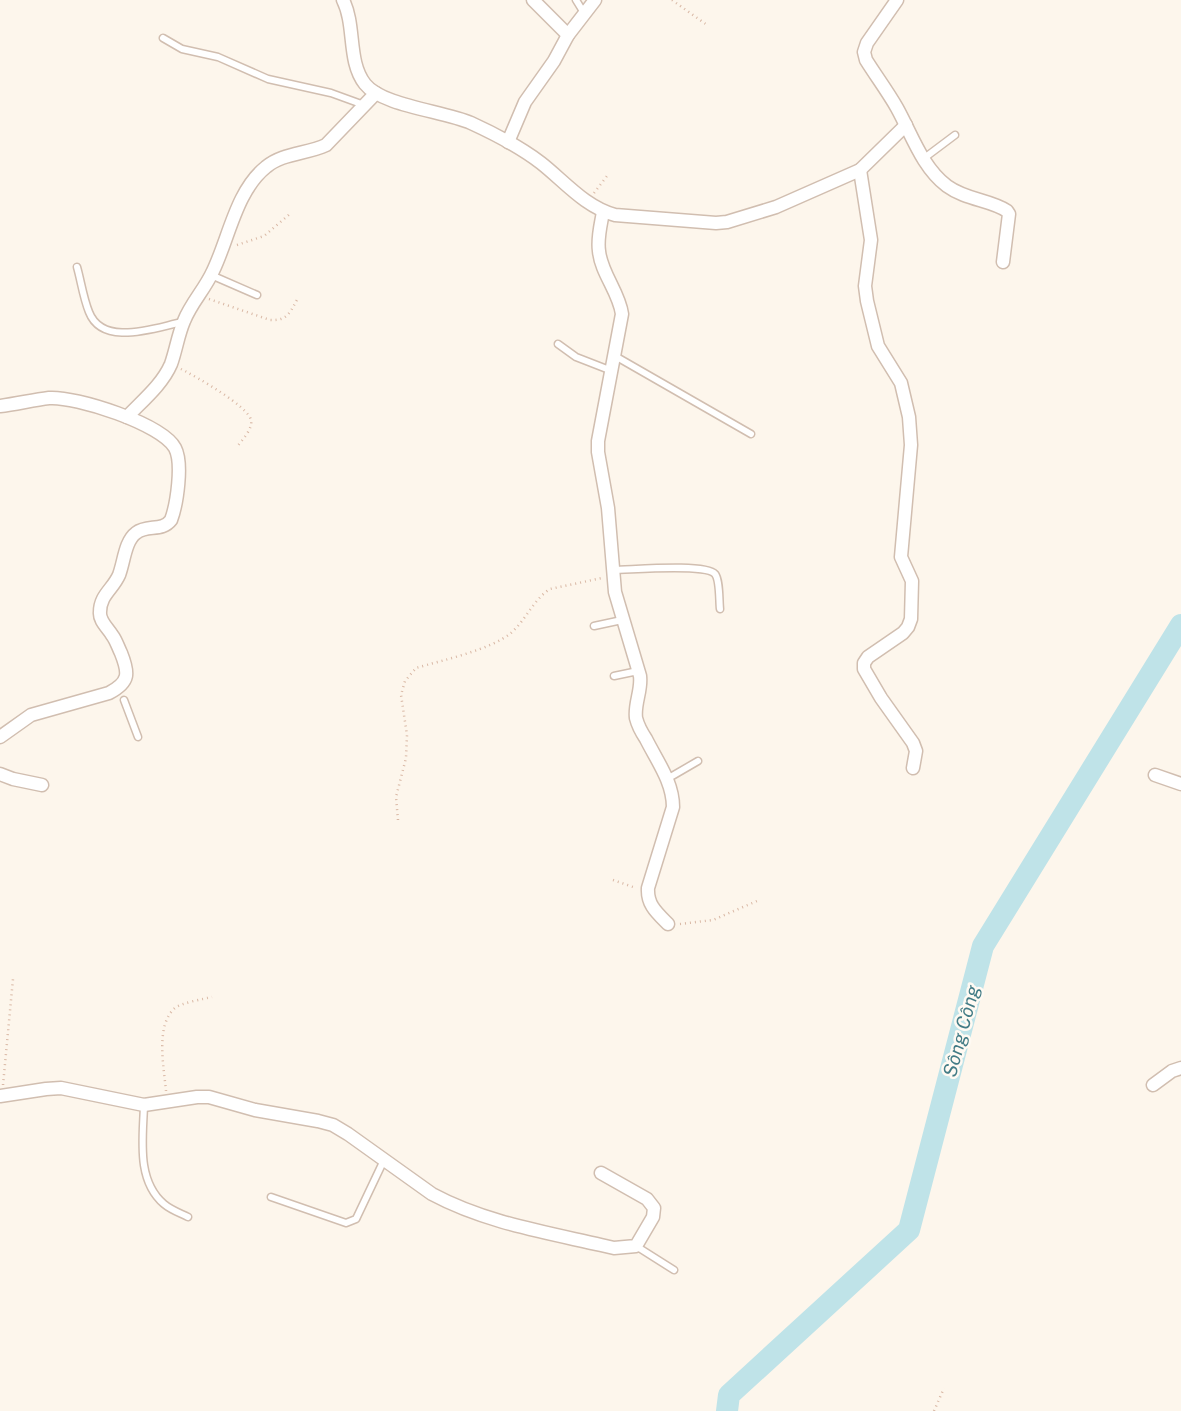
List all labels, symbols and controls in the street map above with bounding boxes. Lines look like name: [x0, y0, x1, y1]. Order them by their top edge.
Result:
water label: Sông Công: [938, 982, 984, 1079]

